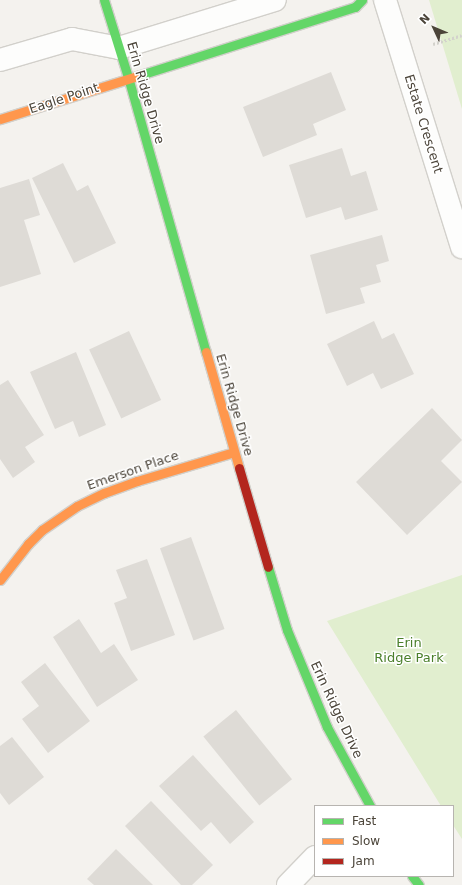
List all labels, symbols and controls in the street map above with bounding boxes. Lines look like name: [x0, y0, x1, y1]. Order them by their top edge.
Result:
north arrow: [414, 8, 454, 48]
text: N: [417, 11, 433, 27]
street label: Erin Ridge Drive: [123, 40, 167, 146]
street label: Estate Crescent: [401, 73, 445, 175]
street label: Eagle Point: [27, 80, 101, 118]
street label: Erin Ridge Drive: [212, 352, 256, 458]
street label: Emerson Place: [85, 448, 181, 494]
park label: Erin Ridge Park: [374, 636, 444, 667]
street label: Erin Ridge Drive: [307, 659, 365, 761]
legend: [314, 805, 454, 877]
text: Fast: [352, 814, 376, 828]
text: Slow: [352, 834, 380, 848]
text: Jam: [352, 854, 375, 868]

